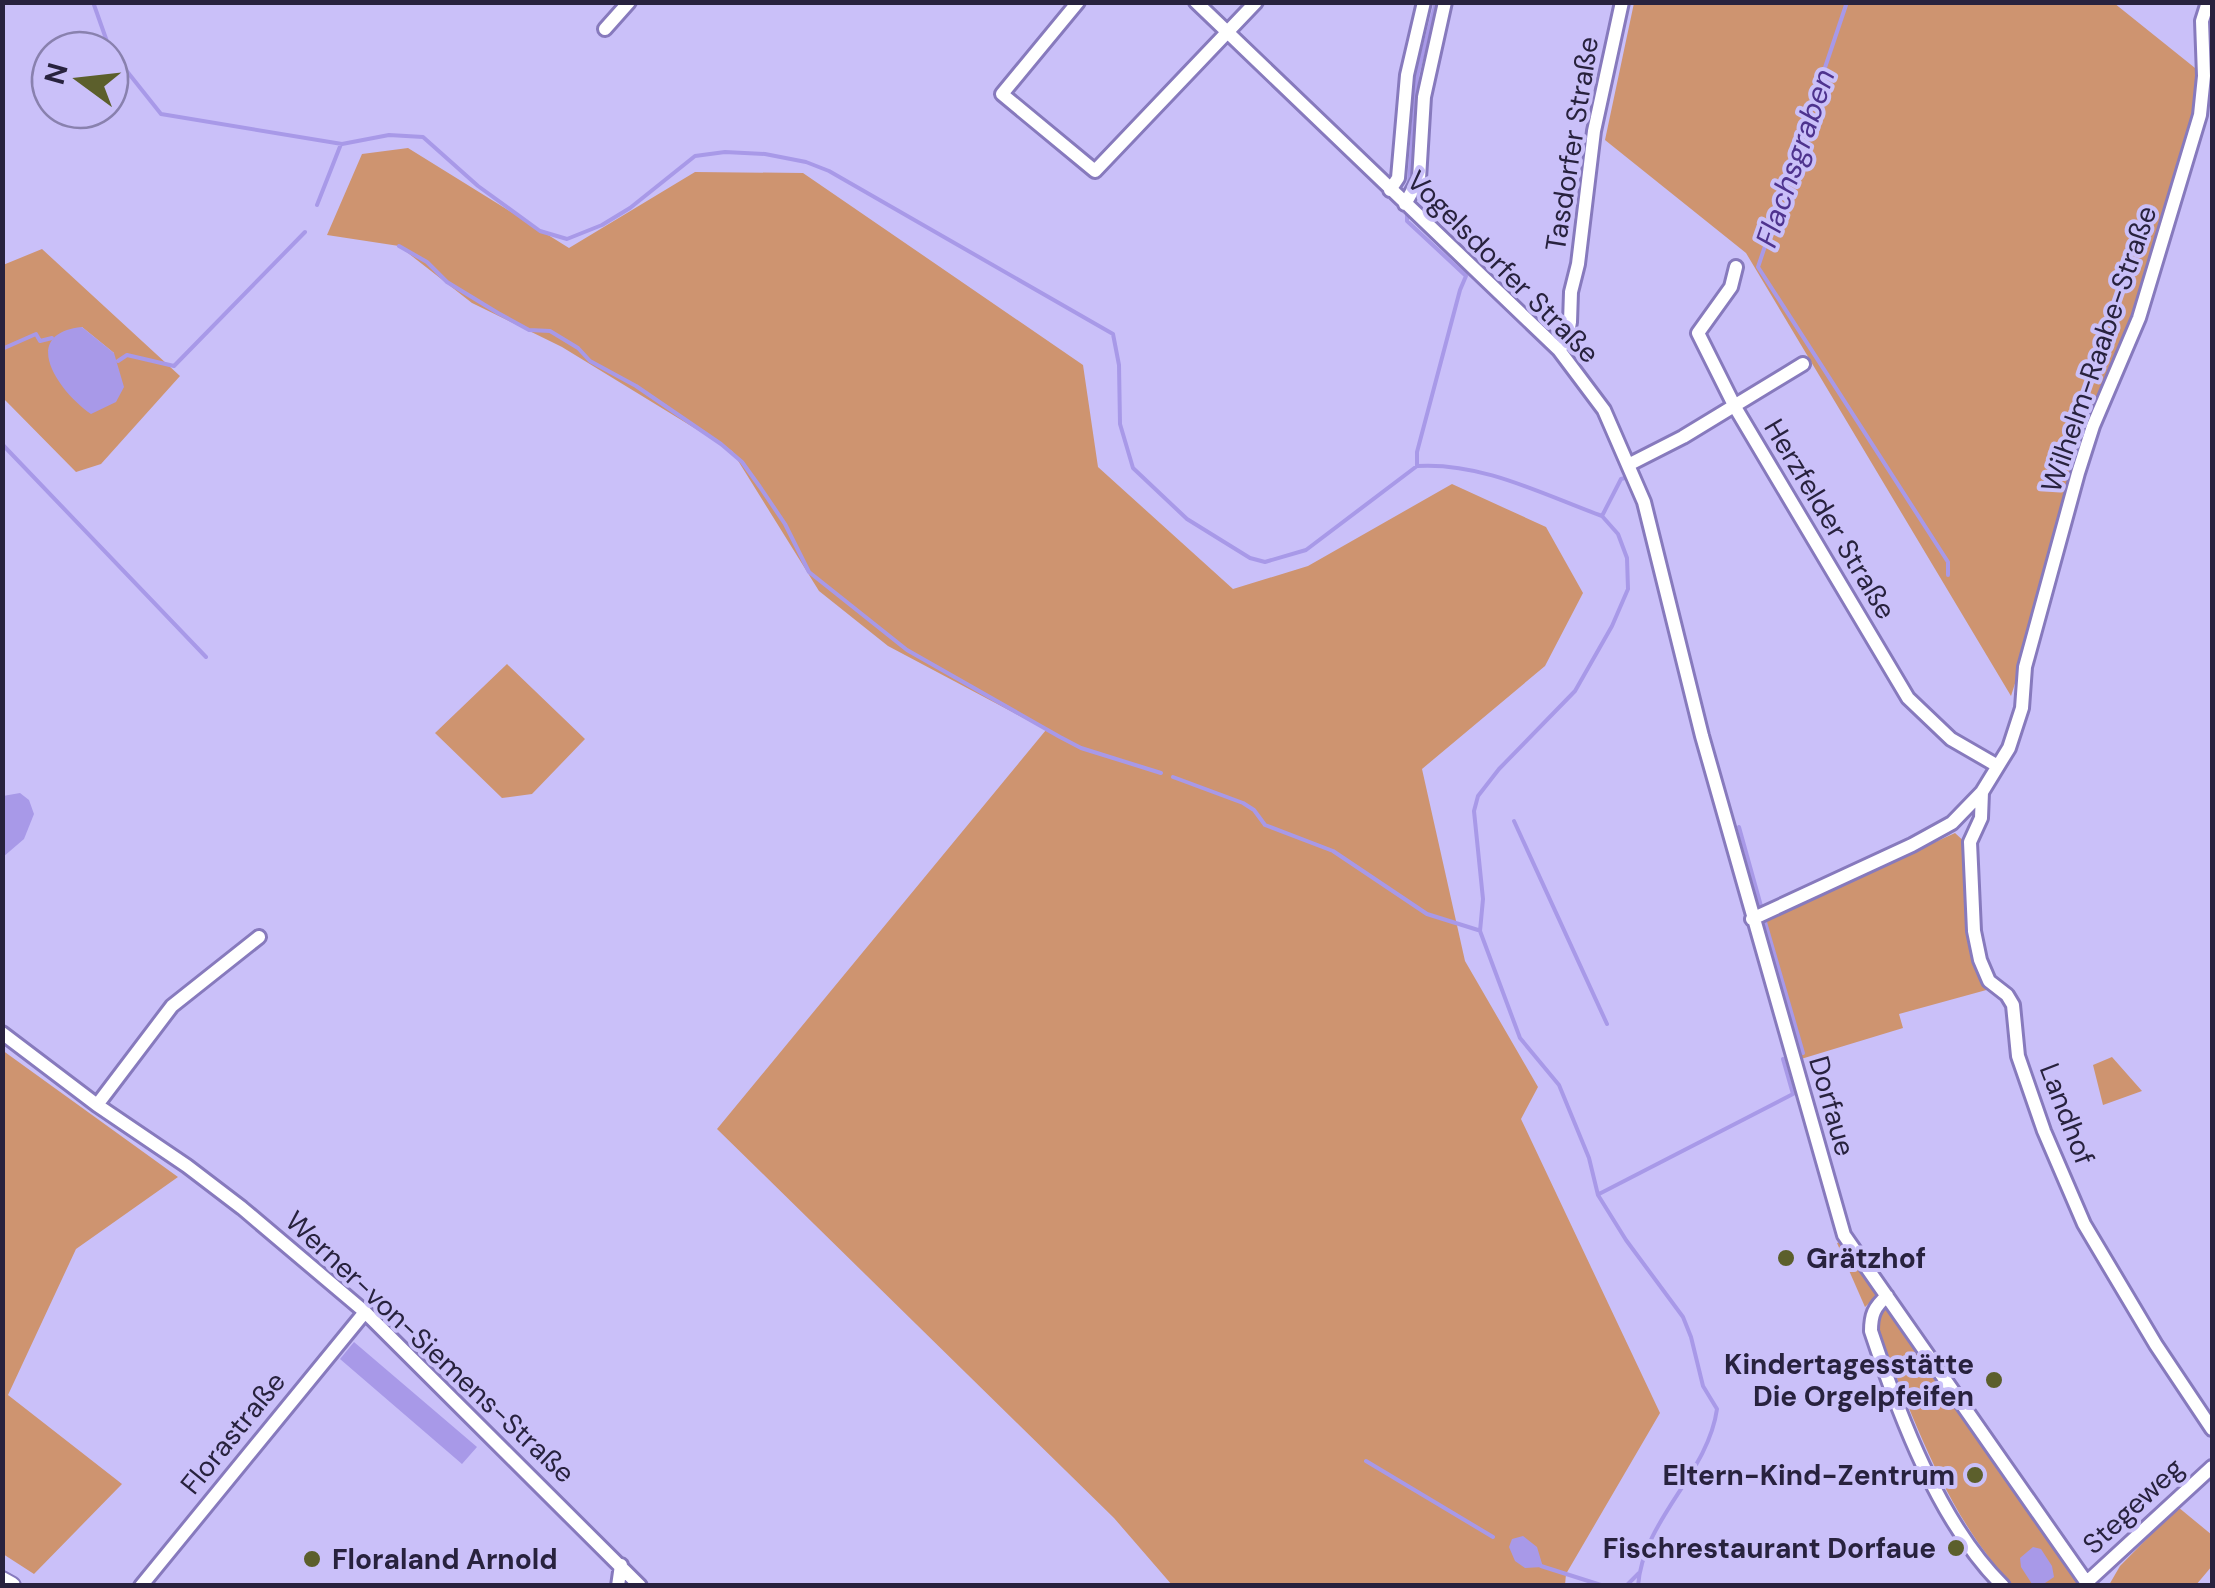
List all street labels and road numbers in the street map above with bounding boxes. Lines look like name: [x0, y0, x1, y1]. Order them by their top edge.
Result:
street label: Tasdorfer Straße: [1537, 34, 1607, 254]
street label: Vogelsdorfer Straße: [1399, 163, 1607, 371]
street label: Wilhelm-Raabe-Straße: [2033, 201, 2165, 497]
street label: Herzfelder Straße: [1756, 412, 1904, 626]
street label: Dorfaue: [1800, 1052, 1864, 1160]
street label: Landhof: [2031, 1058, 2103, 1170]
street label: Werner-von-Siemens-Straße: [277, 1203, 583, 1491]
street label: Florastraße: [172, 1364, 294, 1502]
street label: Stegeweg: [2075, 1450, 2191, 1562]

